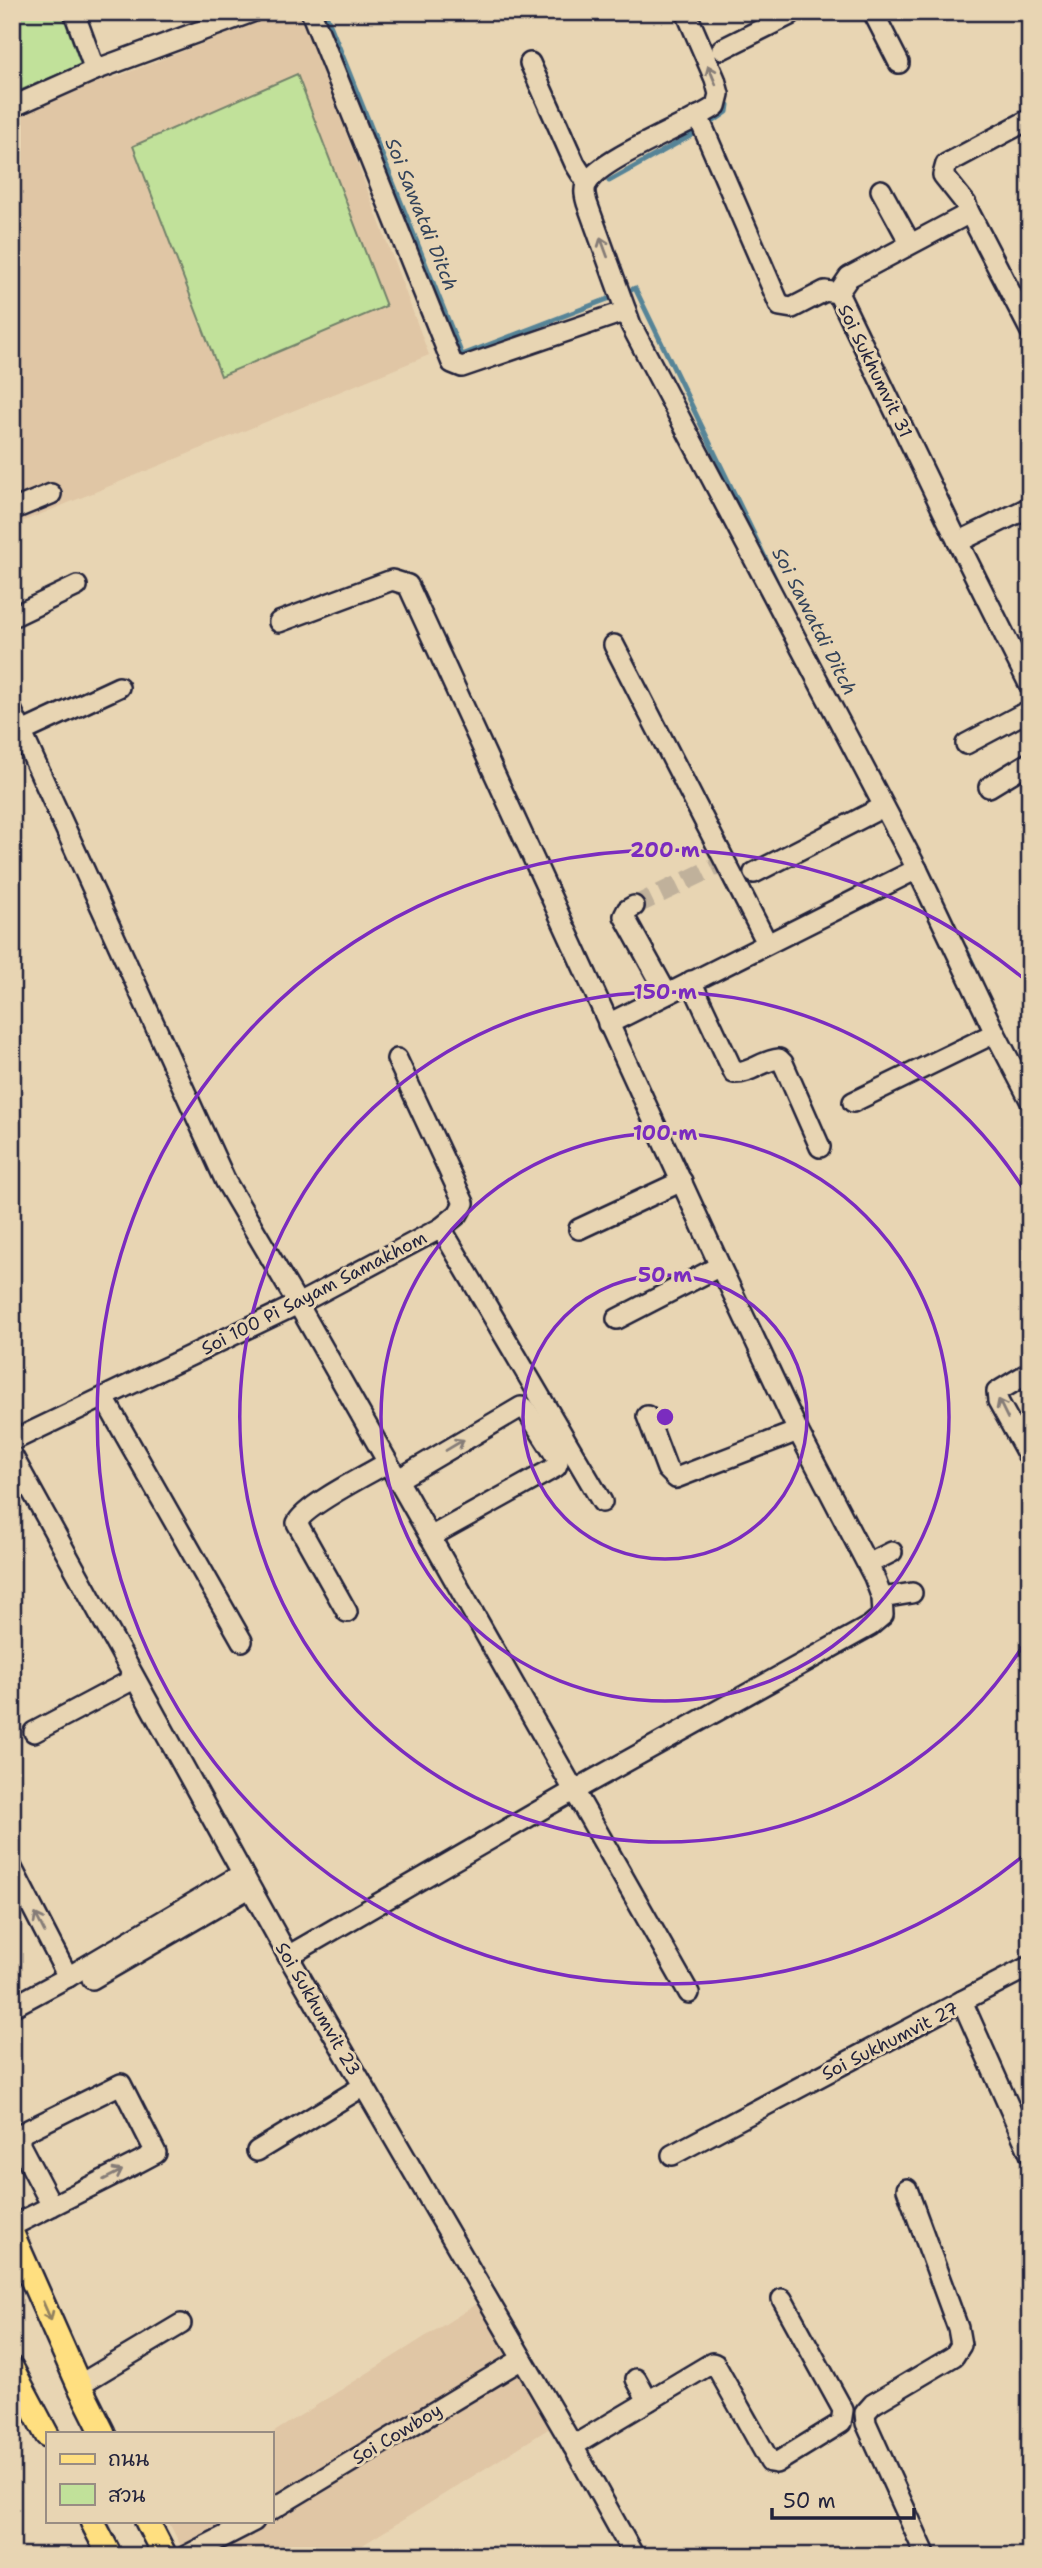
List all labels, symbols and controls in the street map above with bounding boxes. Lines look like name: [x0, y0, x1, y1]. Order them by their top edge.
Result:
one-way arrow: [705, 64, 718, 86]
water label: Soi Sawatdi Ditch: [380, 134, 464, 294]
one-way arrow: [597, 236, 609, 258]
street label: Soi Sukhumvit 31: [832, 300, 918, 442]
water label: Soi Sawatdi Ditch: [767, 543, 863, 699]
text: 200 m: [630, 836, 700, 864]
text: 150 m: [633, 978, 697, 1006]
text: 100 m: [633, 1119, 697, 1147]
street label: Soi 100 Pi Sayam Samakhom: [197, 1226, 431, 1360]
text: 50 m: [638, 1261, 692, 1289]
one-way arrow: [996, 1399, 1010, 1420]
centre of rings: [653, 1405, 677, 1429]
one-way arrow: [445, 1437, 465, 1451]
one-way arrow: [32, 1913, 46, 1934]
street label: Soi Sukhumvit 23: [270, 1938, 366, 2080]
street label: Soi Sukhumvit 27: [818, 1996, 962, 2086]
one-way arrow: [102, 2168, 123, 2182]
one-way arrow: [41, 2300, 54, 2321]
street label: Soi Cowboy: [348, 2398, 446, 2470]
legend: [46, 2432, 273, 2522]
text: ถนน: [108, 2445, 149, 2473]
scale bar: [772, 2477, 914, 2521]
text: สวน: [108, 2481, 145, 2509]
text: 50 m: [783, 2487, 836, 2515]

